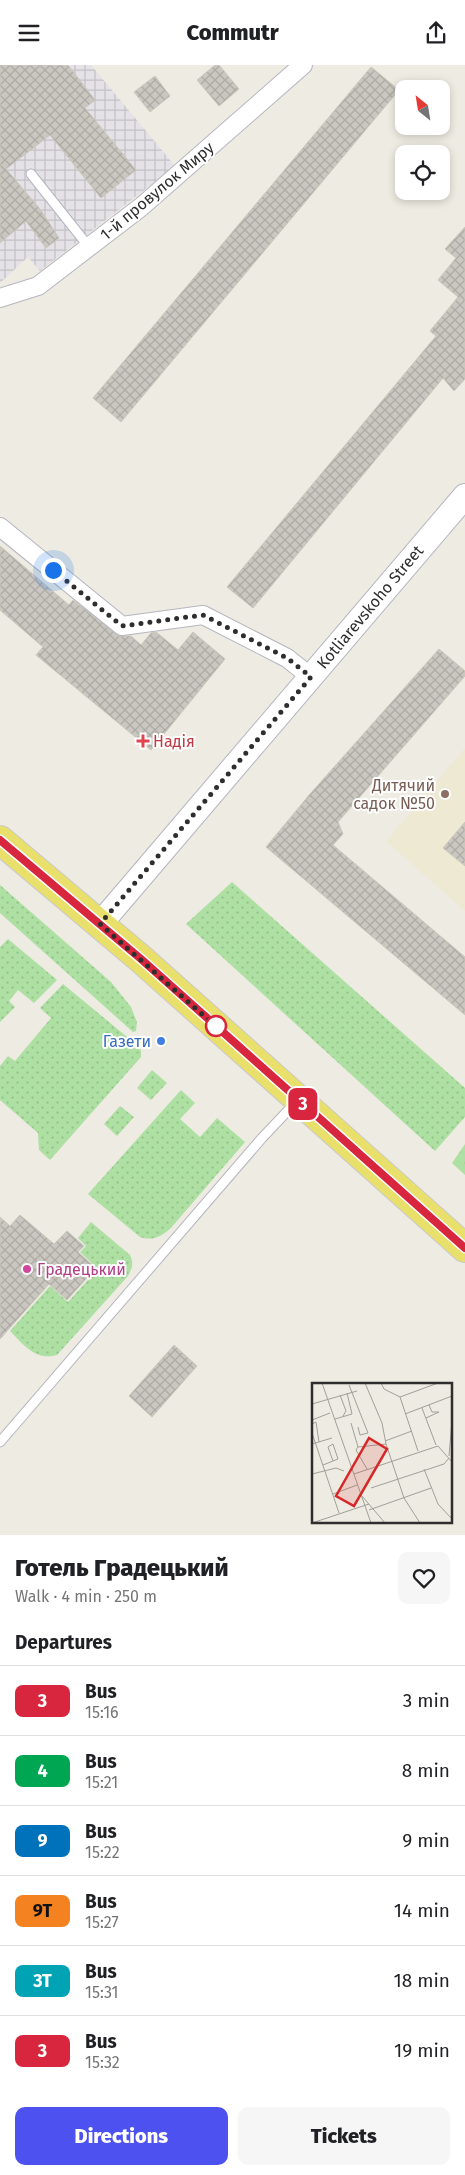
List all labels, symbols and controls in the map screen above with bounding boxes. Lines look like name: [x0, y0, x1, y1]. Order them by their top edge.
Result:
icon: menu: [15, 19, 43, 47]
text: Commutr: [186, 19, 279, 46]
icon: share: [422, 19, 450, 47]
north arrow: [395, 80, 450, 135]
map controls: [395, 80, 450, 200]
street label: 1-й провулок Миру: [96, 138, 218, 244]
button: locate: [395, 145, 450, 200]
street label: Kotliarevskoho Street: [313, 541, 427, 673]
your location: [41, 558, 66, 583]
place label: Надія: [153, 732, 195, 751]
marker: Надія: [137, 735, 149, 747]
place label: Дитячий садок №50: [353, 776, 435, 813]
marker: Дитячий садок №50: [439, 788, 451, 800]
unlabelled marker: [205, 1015, 227, 1037]
place label: Газети: [103, 1032, 151, 1051]
marker: Газети: [155, 1035, 167, 1047]
line badge: 3: [287, 1088, 319, 1120]
text: 3: [298, 1093, 308, 1115]
place label: Градецький: [37, 1260, 126, 1279]
marker: Градецький: [21, 1263, 33, 1275]
inset map: [312, 1383, 452, 1523]
button: heart: [398, 1552, 450, 1604]
text: Готель Градецький: [15, 1554, 229, 1582]
text: Walk · 4 min · 250 m: [15, 1587, 157, 1606]
text: Departures: [15, 1631, 112, 1654]
text: Bus: [85, 1680, 117, 1703]
text: 3 min: [403, 1689, 450, 1712]
text: 3: [38, 1690, 47, 1712]
text: 15:16: [85, 1703, 119, 1722]
text: Bus: [85, 1750, 117, 1773]
text: 8 min: [402, 1759, 450, 1782]
text: 4: [37, 1760, 48, 1782]
text: 15:21: [85, 1773, 118, 1792]
text: Bus: [85, 1820, 117, 1843]
text: 9 min: [402, 1829, 450, 1852]
text: 9: [37, 1830, 48, 1852]
text: 15:22: [85, 1843, 120, 1862]
text: Bus: [85, 1890, 117, 1913]
text: 14 min: [394, 1899, 450, 1922]
text: 9Т: [33, 1900, 52, 1922]
text: 15:27: [85, 1913, 119, 1932]
text: Bus: [85, 1960, 117, 1983]
text: 18 min: [393, 1969, 450, 1992]
text: 3Т: [33, 1970, 52, 1992]
text: 15:31: [85, 1983, 118, 2002]
text: Bus: [85, 2030, 117, 2053]
text: 19 min: [394, 2039, 450, 2062]
text: 3: [38, 2040, 47, 2062]
text: 15:32: [85, 2053, 120, 2072]
button: Directions: [15, 2107, 228, 2165]
button: Tickets: [238, 2107, 450, 2165]

